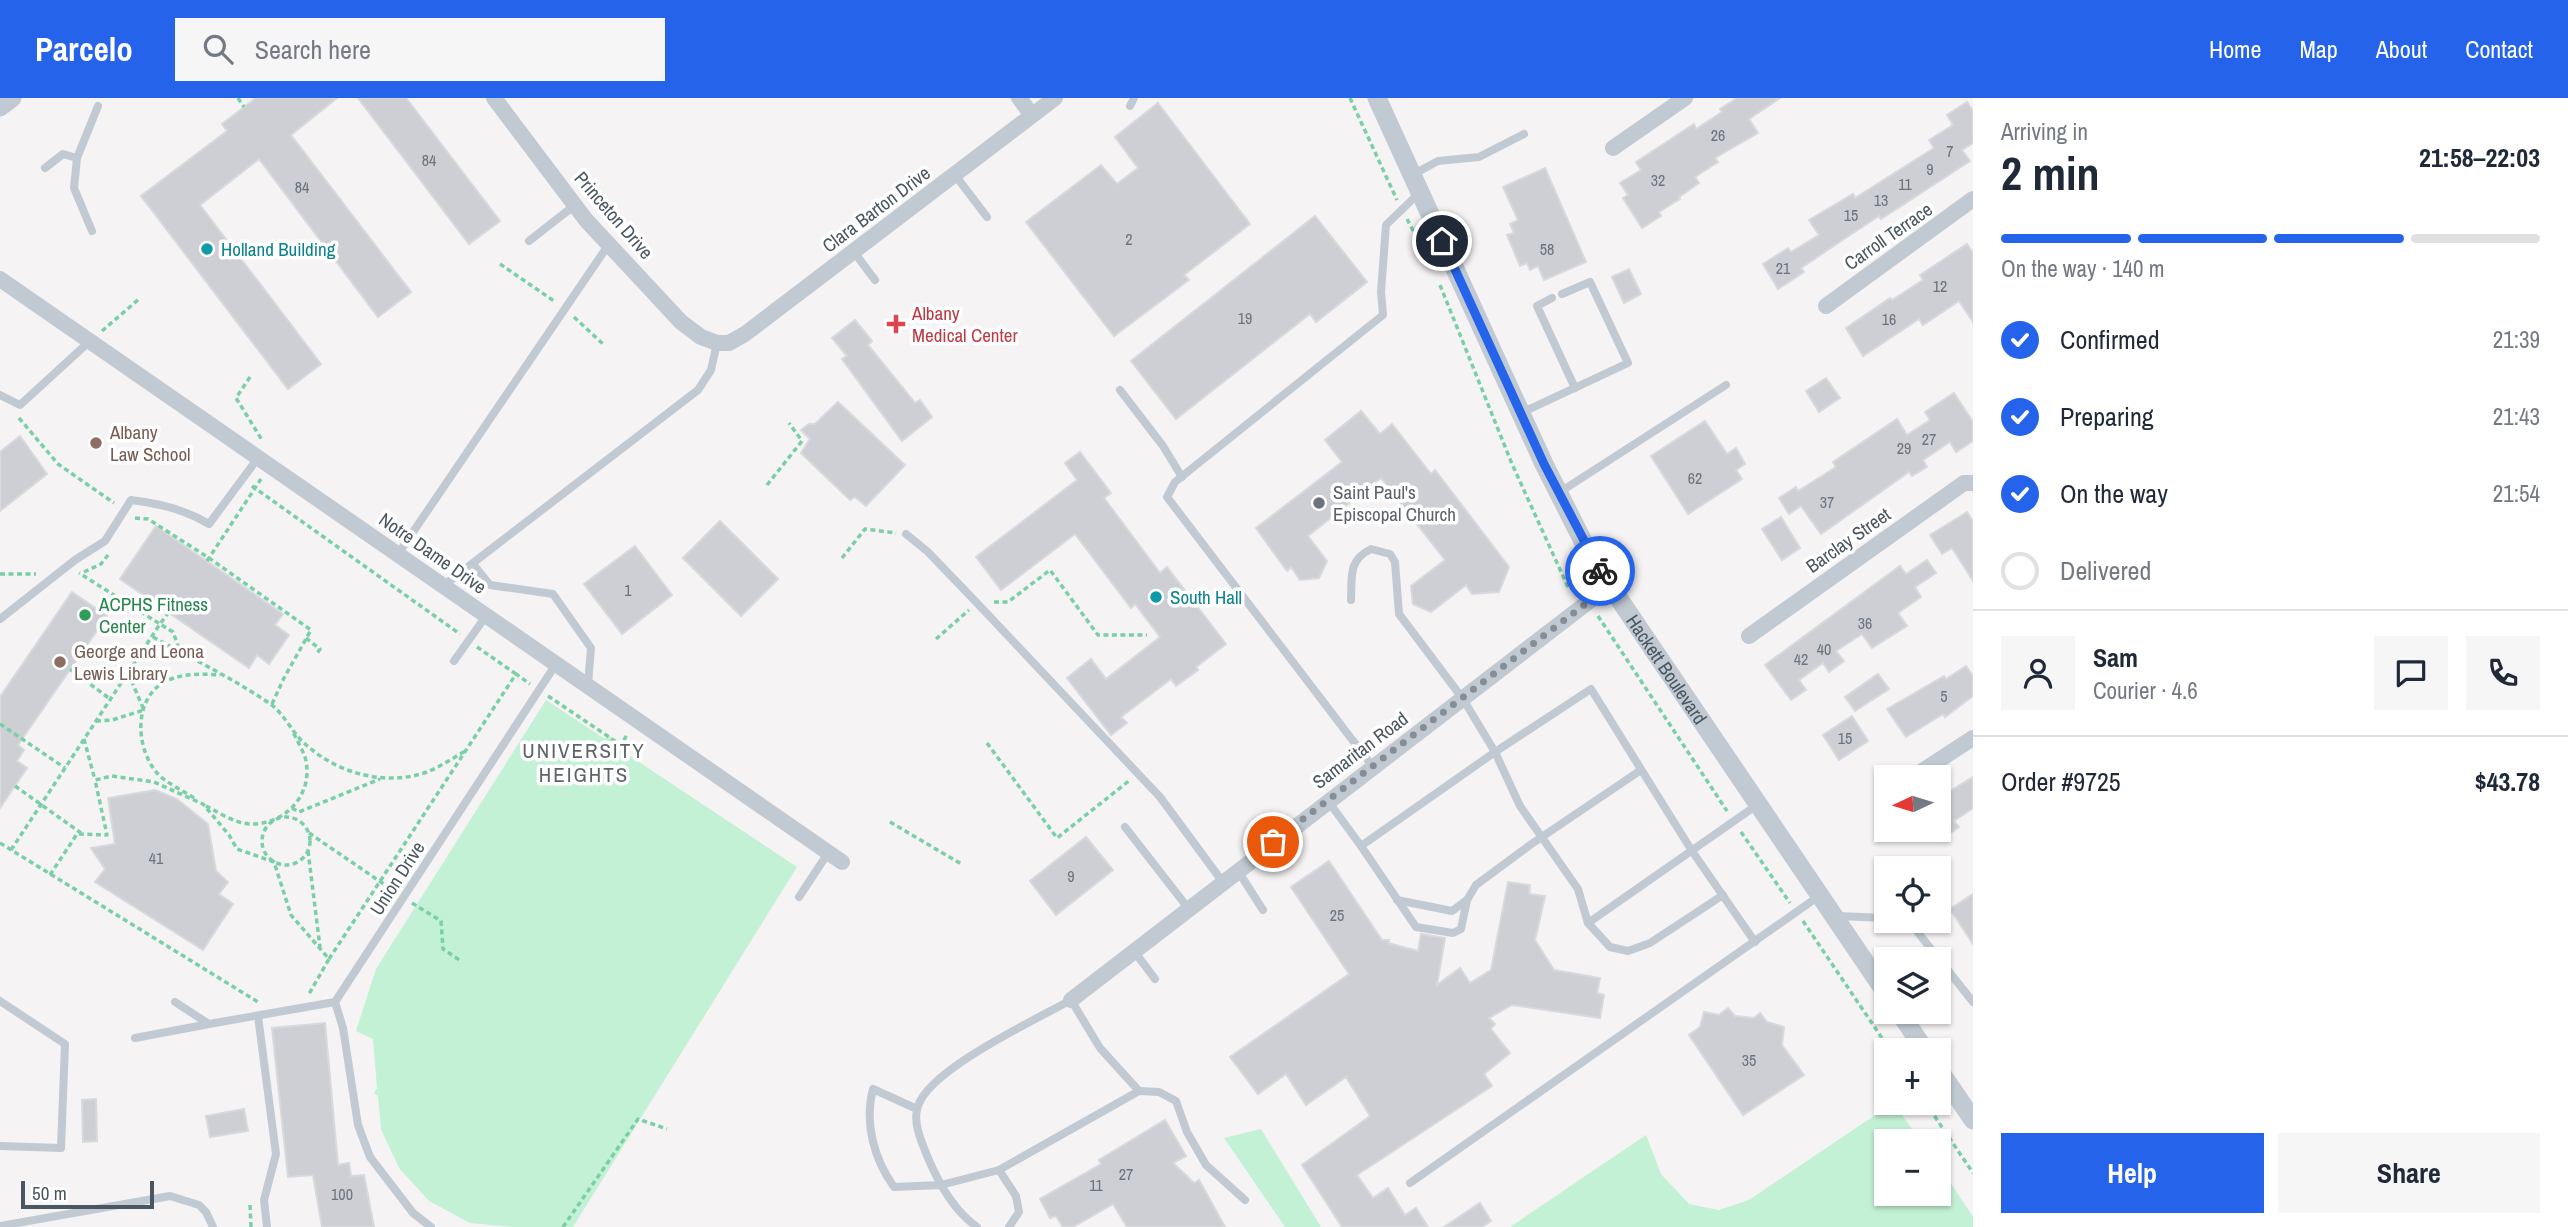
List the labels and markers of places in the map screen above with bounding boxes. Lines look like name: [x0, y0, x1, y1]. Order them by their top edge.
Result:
pin: [1412, 211, 1472, 271]
place label: Holland Building: [221, 236, 336, 262]
marker: Holland Building: [199, 241, 215, 257]
place label: Albany Medical Center: [911, 300, 1018, 348]
marker: Albany Medical Center: [886, 314, 906, 334]
place label: Albany Law School: [109, 419, 191, 467]
marker: Albany Law School: [88, 435, 104, 451]
place label: Saint Paul's Episcopal Church: [1333, 479, 1456, 527]
marker: Saint Paul's Episcopal Church: [1311, 495, 1327, 511]
place label: South Hall: [1170, 584, 1242, 610]
marker: South Hall: [1148, 589, 1164, 605]
place label: ACPHS Fitness Center: [98, 591, 208, 639]
marker: ACPHS Fitness Center: [77, 607, 93, 623]
place label: George and Leona Lewis Library: [74, 638, 204, 686]
marker: George and Leona Lewis Library: [52, 654, 68, 670]
pin: [1243, 812, 1303, 872]

